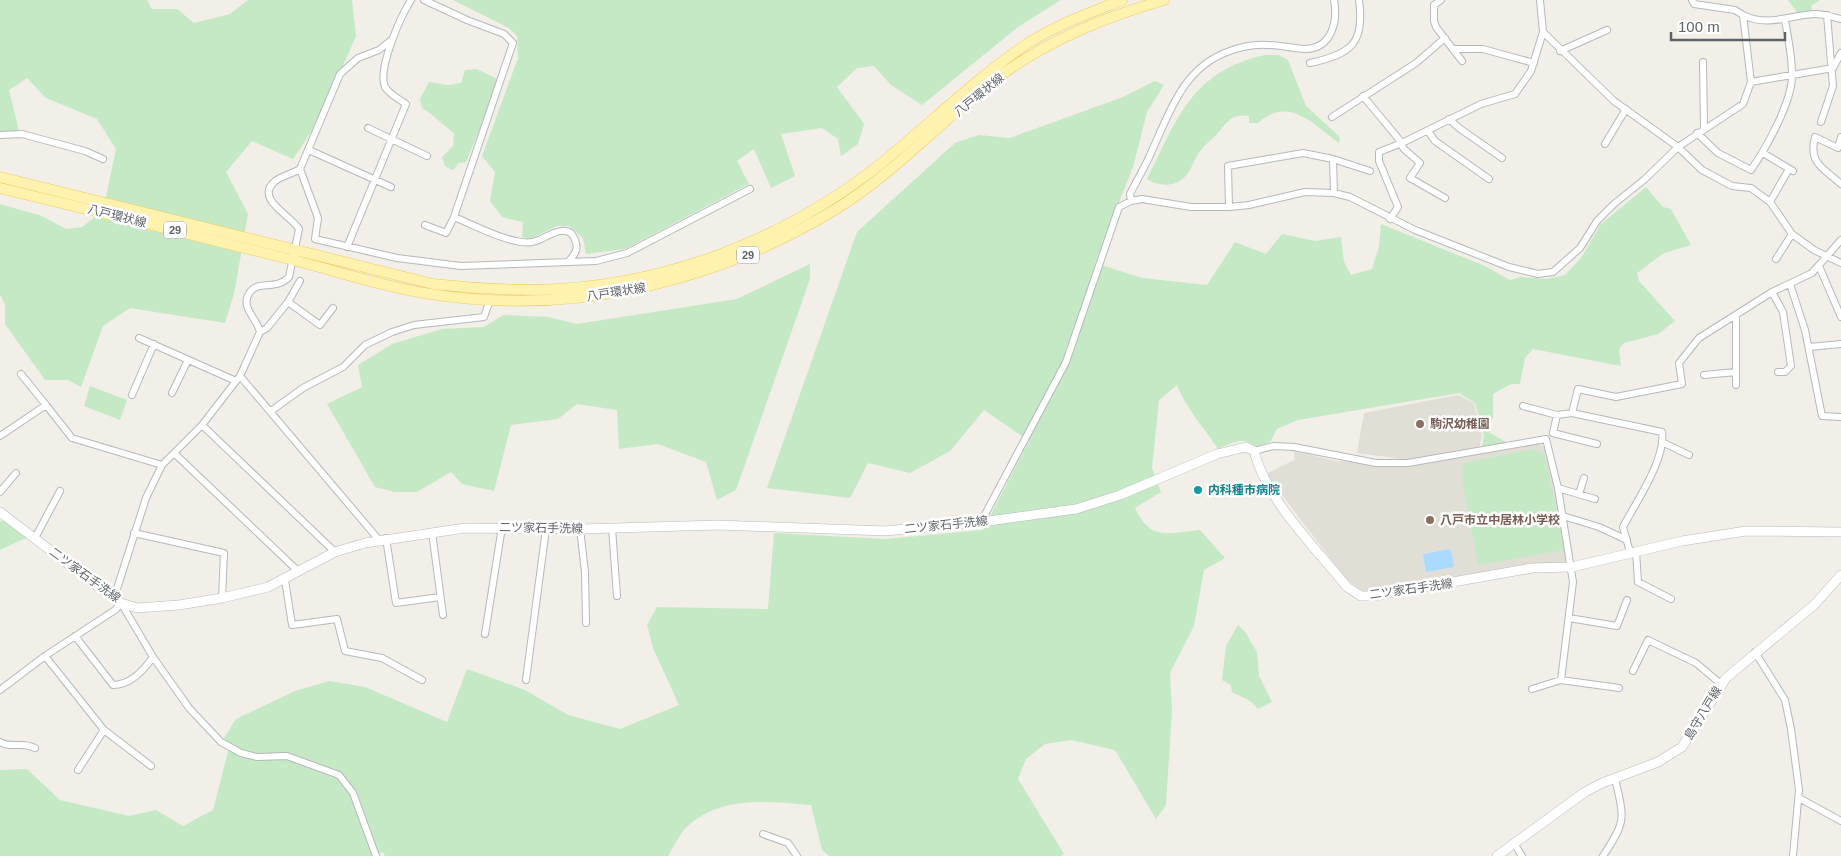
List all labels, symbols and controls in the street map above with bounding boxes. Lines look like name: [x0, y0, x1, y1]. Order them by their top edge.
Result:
scale bar: [1671, 10, 1785, 42]
text: 100 m: [1678, 18, 1720, 35]
street label: 八戸環状線: [951, 71, 1007, 119]
street label: 八戸環状線: [86, 202, 148, 230]
road number: 29: [164, 222, 186, 238]
road number: 29: [737, 246, 759, 264]
street label: 八戸環状線: [585, 280, 647, 304]
place label: 駒沢幼稚園: [1430, 417, 1490, 431]
marker: 駒沢幼稚園: [1414, 418, 1426, 430]
place label: 内科種市病院: [1208, 483, 1280, 497]
marker: 内科種市病院: [1192, 484, 1204, 496]
place label: 八戸市立中居林小学校: [1440, 513, 1560, 527]
street label: 二ツ家石手洗線: [903, 514, 989, 536]
marker: 八戸市立中居林小学校: [1424, 514, 1436, 526]
street label: 二ツ家石手洗線: [499, 520, 583, 536]
street label: 二ツ家石手洗線: [47, 545, 123, 605]
street label: 二ツ家石手洗線: [1368, 576, 1454, 602]
street label: 島守八戸線: [1682, 684, 1724, 742]

